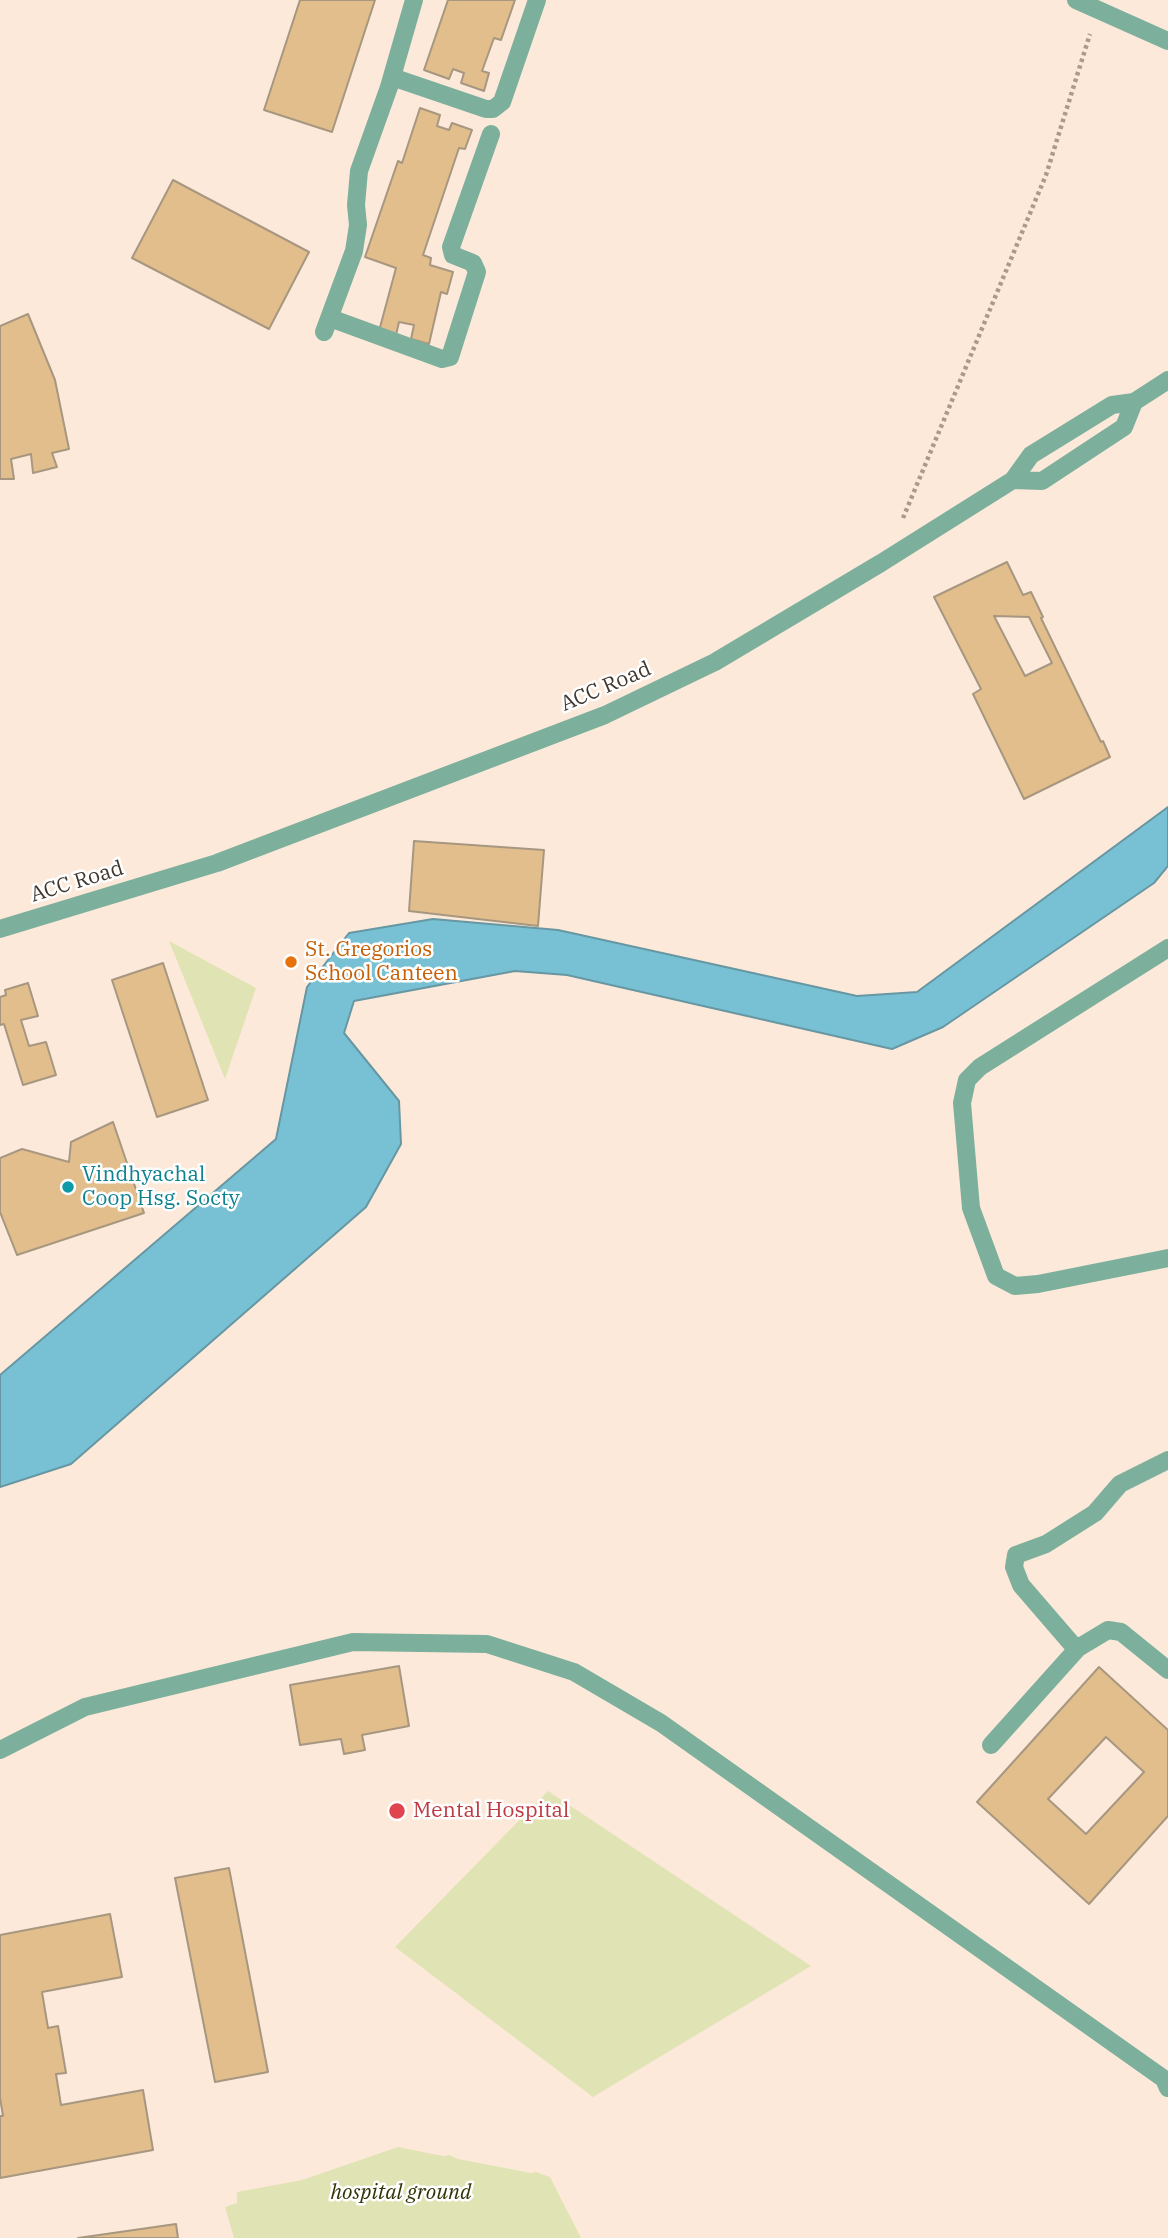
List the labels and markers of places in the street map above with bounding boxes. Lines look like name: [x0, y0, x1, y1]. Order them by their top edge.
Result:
place label: St. Gregorios School Canteen: [305, 937, 458, 987]
marker: St. Gregorios School Canteen: [283, 954, 299, 970]
place label: Vindhyachal Coop Hsg. Socty: [82, 1162, 240, 1212]
marker: Vindhyachal Coop Hsg. Socty: [60, 1179, 76, 1195]
place label: Mental Hospital: [413, 1798, 569, 1824]
marker: Mental Hospital: [387, 1801, 407, 1821]

